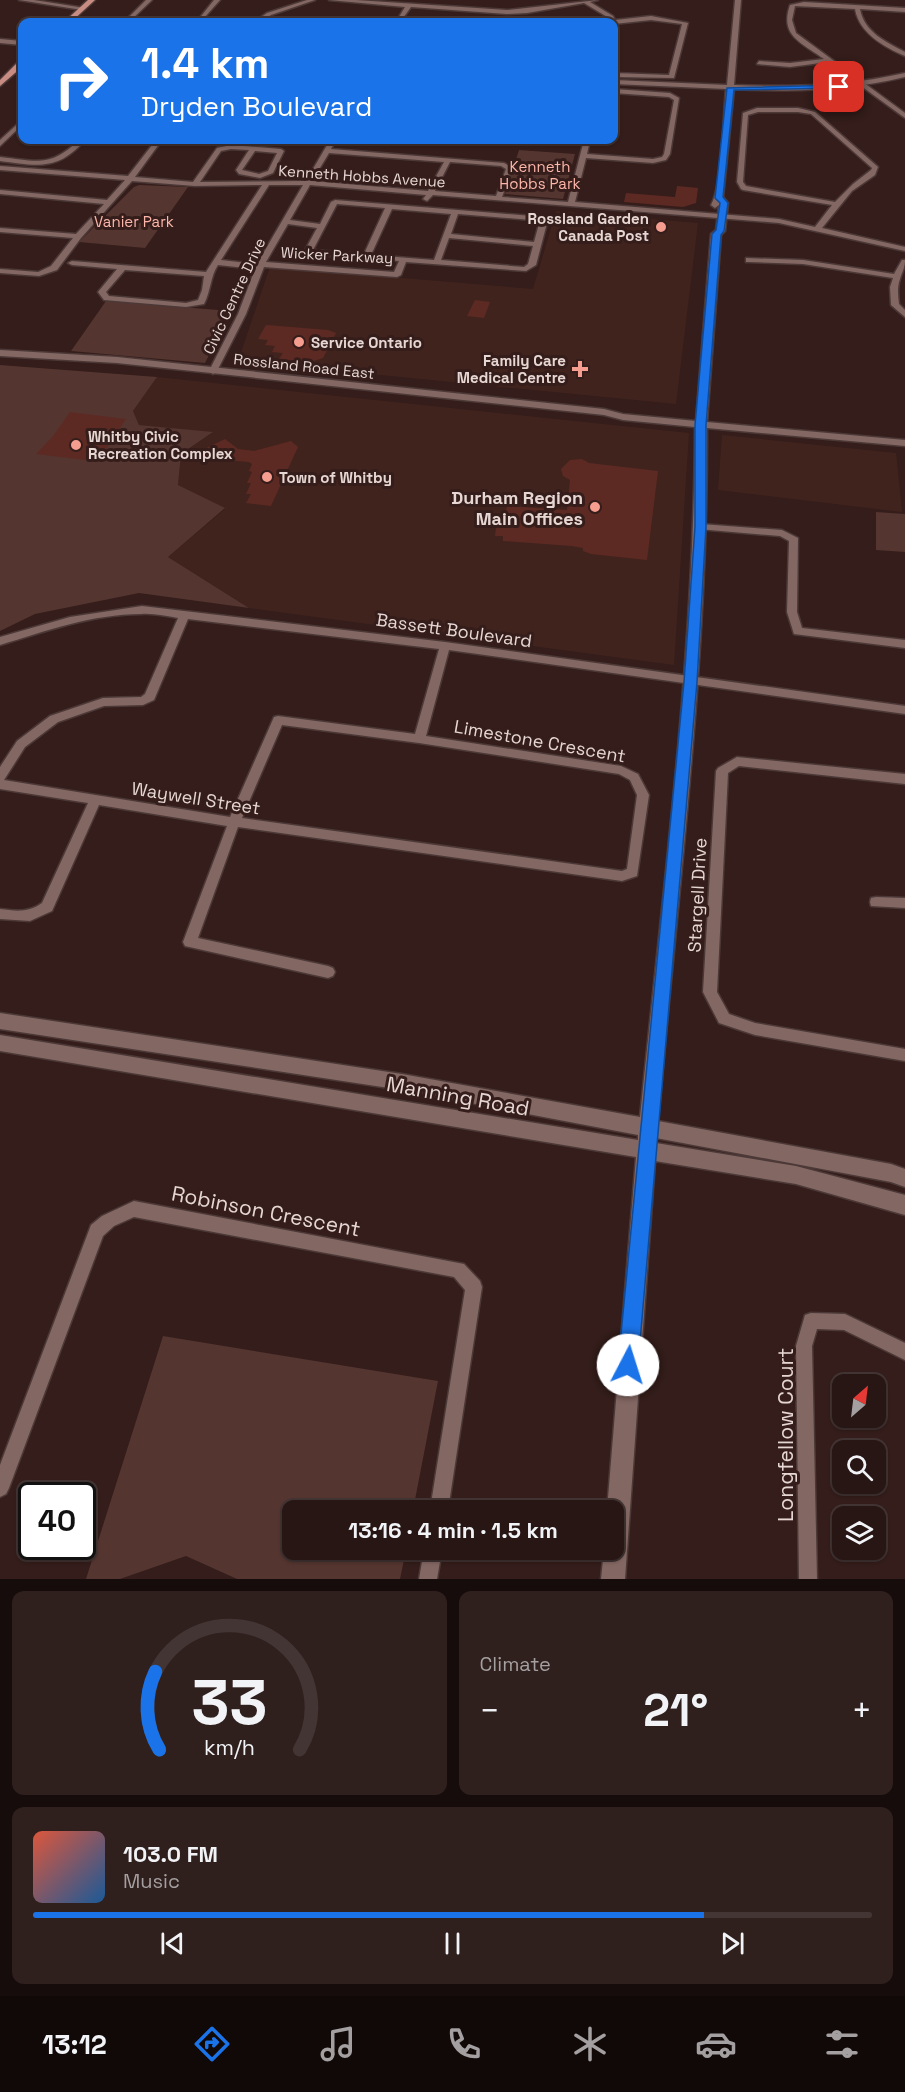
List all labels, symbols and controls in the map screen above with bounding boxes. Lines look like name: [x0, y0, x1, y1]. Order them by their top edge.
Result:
text: 1.4 km: [141, 37, 269, 90]
icon: right: [42, 42, 120, 120]
pin: [813, 61, 864, 112]
icon: arrive: [822, 70, 855, 103]
text: Dryden Boulevard: [141, 89, 372, 124]
park label: Kenneth Hobbs Park: [499, 157, 581, 193]
street label: Kenneth Hobbs Avenue: [278, 161, 446, 191]
place label: Rossland Garden Canada Post: [528, 209, 649, 245]
park label: Vanier Park: [94, 212, 174, 231]
marker: Rossland Garden Canada Post: [654, 220, 668, 234]
street label: Civic Centre Drive: [199, 235, 269, 357]
street label: Wicker Parkway: [280, 243, 394, 267]
place label: Service Ontario: [311, 333, 422, 352]
marker: Service Ontario: [292, 335, 306, 349]
street label: Rossland Road East: [232, 349, 376, 383]
place label: Family Care Medical Centre: [457, 351, 566, 387]
marker: Family Care Medical Centre: [571, 360, 589, 378]
place label: Whitby Civic Recreation Complex: [88, 427, 233, 463]
marker: Whitby Civic Recreation Complex: [69, 438, 83, 452]
place label: Town of Whitby: [279, 468, 392, 487]
marker: Town of Whitby: [260, 470, 274, 484]
place label: Durham Region Main Offices: [451, 486, 583, 530]
marker: Durham Region Main Offices: [588, 500, 602, 514]
street label: Bassett Boulevard: [375, 608, 533, 652]
street label: Limestone Crescent: [452, 715, 628, 767]
street label: Waywell Street: [130, 776, 262, 820]
street label: Stargell Drive: [683, 837, 711, 953]
street label: Manning Road: [385, 1070, 531, 1122]
street label: Robinson Crescent: [169, 1179, 363, 1243]
position arrow: [596, 1333, 660, 1397]
street label: Longfellow Court: [772, 1348, 799, 1522]
north arrow: [832, 1374, 886, 1428]
map controls: [832, 1374, 886, 1560]
button: search: [832, 1440, 886, 1494]
speed limit sign: 40: [18, 1482, 96, 1560]
button: layers: [832, 1506, 886, 1560]
text: 13:16 · 4 min · 1.5 km: [348, 1516, 558, 1544]
text: Climate: [480, 1651, 551, 1677]
text: 33: [191, 1663, 267, 1742]
text: 21°: [643, 1682, 708, 1739]
text: −: [480, 1690, 500, 1732]
text: +: [852, 1690, 872, 1732]
text: km/h: [204, 1734, 255, 1761]
text: 103.0 FM: [123, 1840, 218, 1868]
text: Music: [123, 1868, 180, 1894]
icon: previous: [156, 1927, 189, 1960]
icon: pause: [436, 1927, 469, 1960]
icon: next: [716, 1927, 749, 1960]
icon: directions: [191, 2023, 233, 2065]
icon: music: [317, 2023, 359, 2065]
icon: phone: [443, 2023, 485, 2065]
icon: climate: [569, 2023, 611, 2065]
icon: car: [695, 2023, 737, 2065]
icon: filters: [821, 2023, 863, 2065]
text: 13:12: [42, 2027, 107, 2062]

